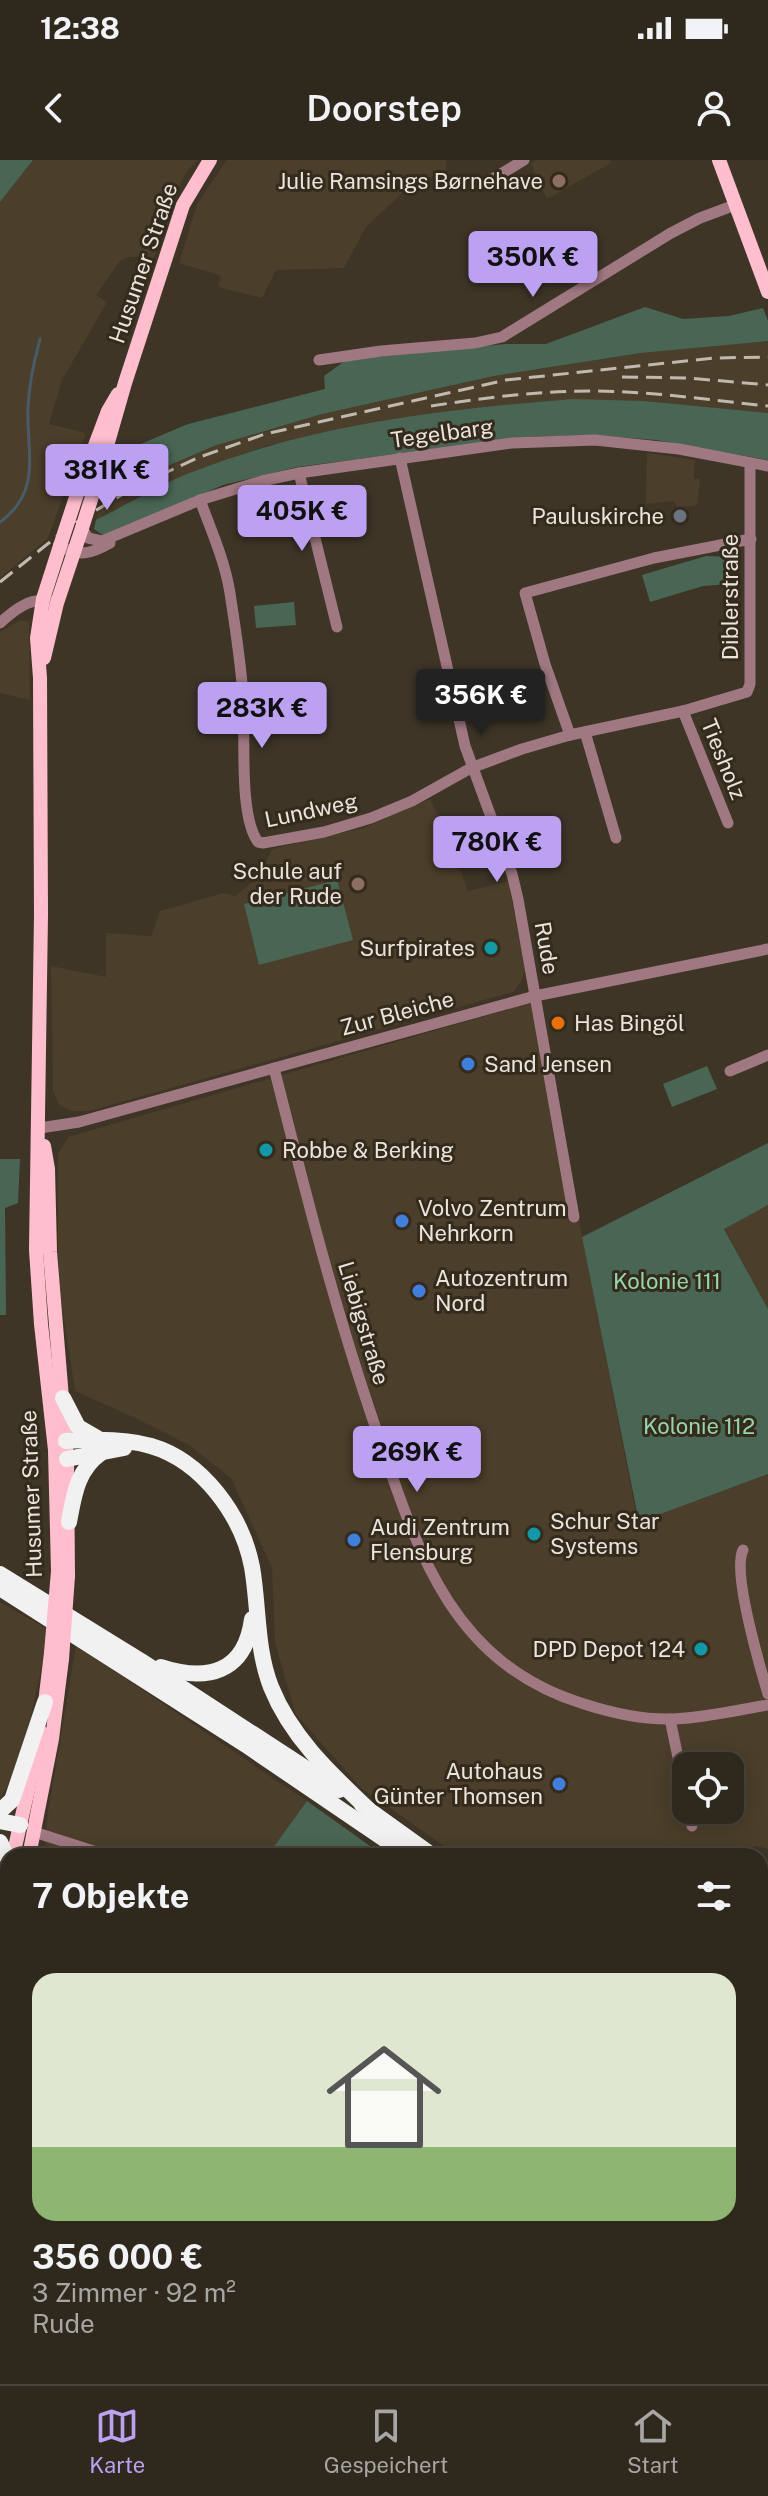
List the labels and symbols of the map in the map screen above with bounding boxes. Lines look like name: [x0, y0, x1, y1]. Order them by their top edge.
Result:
place label: Julie Ramsings Børnehave: [278, 168, 543, 194]
marker: Julie Ramsings Børnehave: [550, 172, 568, 190]
street label: Husumer Straße: [103, 179, 183, 347]
pin: 350K €: [468, 231, 598, 299]
street label: Tegelbarg: [389, 413, 495, 453]
pin: 381K €: [42, 444, 172, 512]
pin: 405K €: [237, 485, 367, 553]
place label: Pauluskirche: [532, 503, 664, 529]
marker: Pauluskirche: [671, 507, 689, 525]
street label: Diblerstraße: [717, 534, 743, 660]
pin: 356K €: [416, 669, 546, 737]
pin: 283K €: [197, 682, 327, 750]
street label: Tiesholz: [696, 715, 752, 803]
street label: Lundweg: [262, 787, 360, 833]
pin: 780K €: [432, 816, 562, 884]
place label: Schule auf der Rude: [232, 858, 342, 909]
marker: Schule auf der Rude: [349, 875, 367, 893]
street label: Rude: [530, 920, 564, 976]
place label: Surfpirates: [359, 935, 475, 961]
marker: Surfpirates: [482, 939, 500, 957]
street label: Zur Bleiche: [337, 985, 457, 1041]
place label: Has Bingöl: [574, 1010, 685, 1036]
marker: Has Bingöl: [549, 1014, 567, 1032]
place label: Sand Jensen: [484, 1051, 612, 1077]
marker: Sand Jensen: [459, 1055, 477, 1073]
place label: Robbe & Berking: [282, 1137, 454, 1163]
marker: Robbe & Berking: [257, 1141, 275, 1159]
place label: Volvo Zentrum Nehrkorn: [418, 1195, 566, 1246]
marker: Volvo Zentrum Nehrkorn: [393, 1212, 411, 1230]
street label: Liebigstraße: [333, 1258, 395, 1388]
place label: Autozentrum Nord: [435, 1265, 568, 1316]
park label: Kolonie 111: [613, 1268, 721, 1294]
marker: Autozentrum Nord: [410, 1282, 428, 1300]
street label: Husumer Straße: [15, 1410, 47, 1578]
park label: Kolonie 112: [643, 1413, 755, 1439]
pin: 269K €: [352, 1426, 482, 1494]
place label: Schur Star Systems: [550, 1508, 660, 1559]
place label: Audi Zentrum Flensburg: [370, 1514, 510, 1565]
marker: Schur Star Systems: [525, 1525, 543, 1543]
marker: Audi Zentrum Flensburg: [345, 1531, 363, 1549]
place label: DPD Depot 124: [533, 1636, 685, 1662]
marker: DPD Depot 124: [692, 1640, 710, 1658]
place label: Autohaus Günter Thomsen: [374, 1758, 543, 1809]
marker: Autohaus Günter Thomsen: [550, 1775, 568, 1793]

